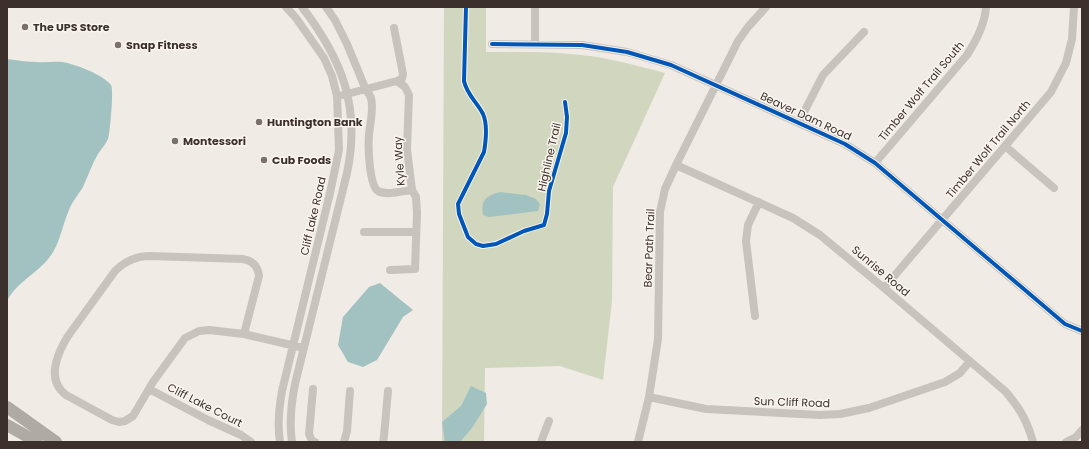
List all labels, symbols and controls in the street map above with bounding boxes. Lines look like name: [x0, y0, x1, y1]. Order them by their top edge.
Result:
place label: The UPS Store: [33, 19, 110, 35]
marker: The UPS Store: [20, 22, 30, 32]
place label: Snap Fitness: [126, 37, 198, 53]
street label: Timber Wolf Trail South: [874, 38, 968, 144]
marker: Snap Fitness: [113, 40, 123, 50]
street label: Beaver Dam Road: [758, 88, 854, 144]
street label: Timber Wolf Trail North: [942, 96, 1034, 202]
place label: Huntington Bank: [267, 114, 363, 130]
marker: Huntington Bank: [254, 117, 264, 127]
street label: Highline Trail: [533, 121, 565, 193]
place label: Montessori: [183, 133, 246, 149]
street label: Kyle Way: [389, 135, 409, 186]
marker: Montessori: [170, 136, 180, 146]
place label: Cub Foods: [272, 152, 331, 168]
marker: Cub Foods: [259, 155, 269, 165]
street label: Cliff Lake Road: [296, 175, 330, 257]
street label: Bear Path Trail: [640, 208, 658, 288]
street label: Sunrise Road: [848, 242, 914, 300]
street label: Cliff Lake Court: [165, 379, 245, 431]
street label: Sun Cliff Road: [754, 393, 830, 411]

